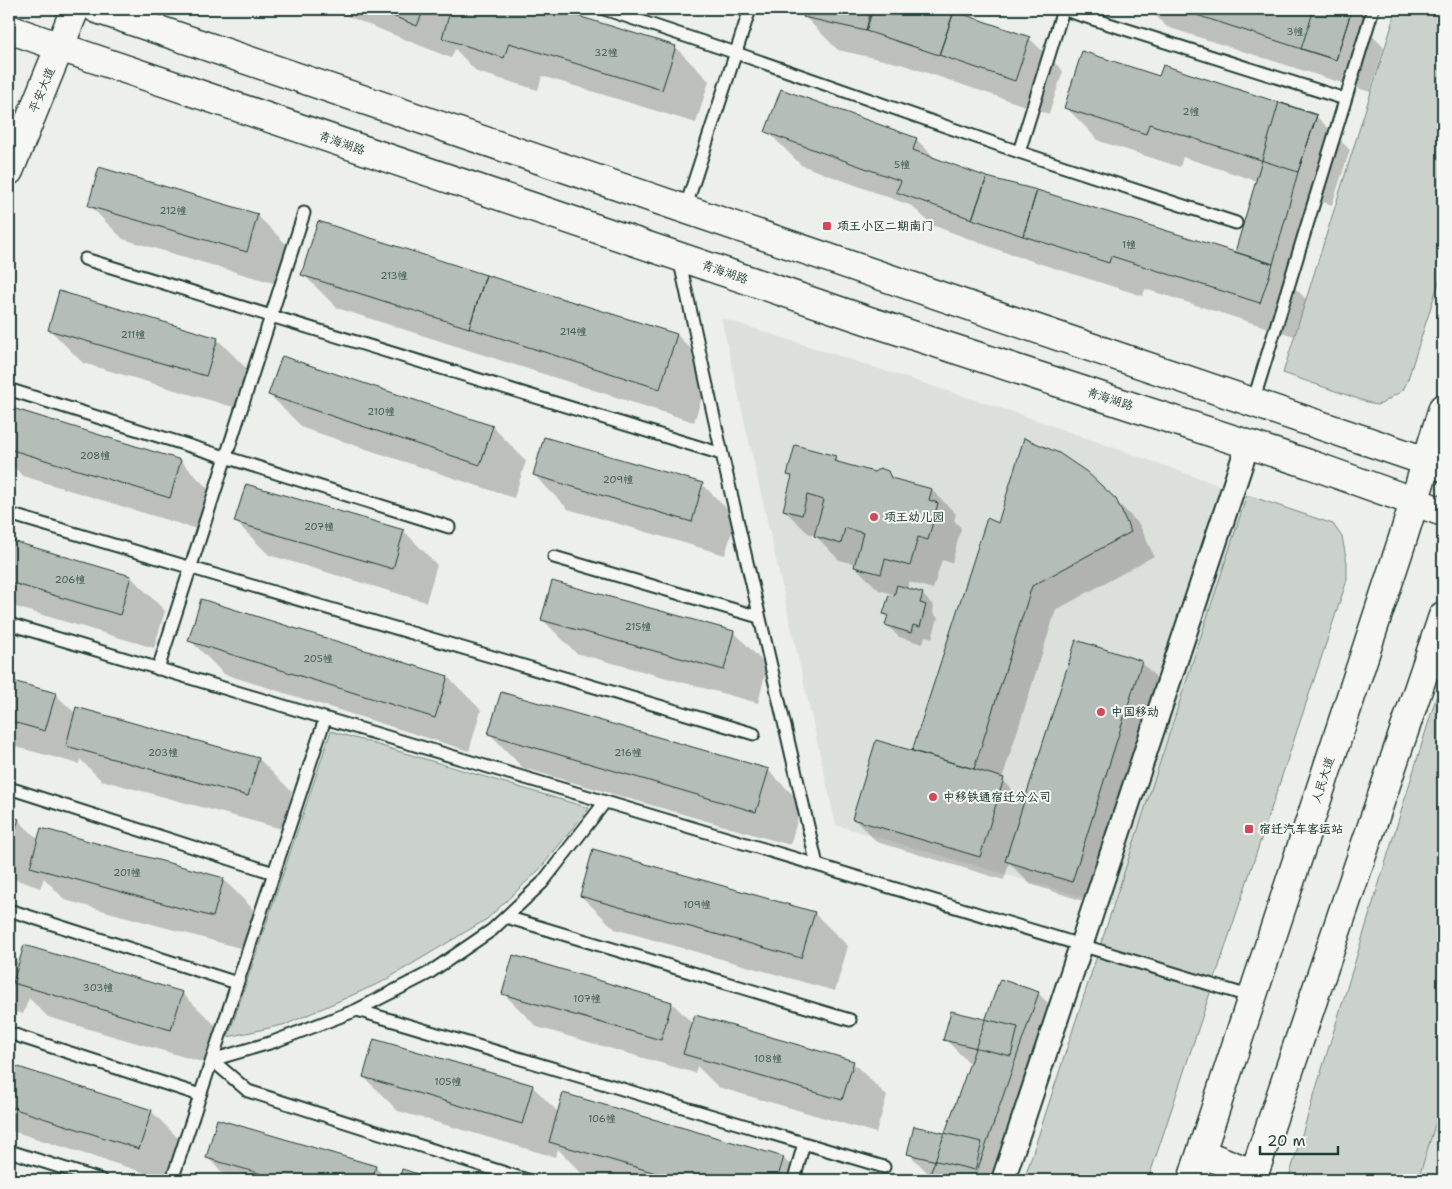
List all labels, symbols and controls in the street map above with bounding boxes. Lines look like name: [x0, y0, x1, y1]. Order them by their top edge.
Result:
house number: 3幢: [1287, 25, 1304, 38]
house number: 32幢: [594, 46, 618, 59]
street label: 平安大道: [25, 65, 59, 115]
house number: 2幢: [1183, 105, 1200, 118]
street label: 青海湖路: [317, 128, 367, 158]
house number: 5幢: [894, 158, 910, 171]
house number: 212幢: [159, 204, 187, 217]
place label: 项王小区二期南门: [837, 218, 933, 234]
marker: 项王小区二期南门: [821, 220, 833, 232]
house number: 1幢: [1122, 238, 1136, 251]
street label: 青海湖路: [700, 257, 750, 287]
house number: 213幢: [380, 269, 408, 282]
house number: 214幢: [559, 325, 587, 338]
house number: 211幢: [121, 328, 145, 341]
street label: 青海湖路: [1085, 384, 1135, 414]
house number: 210幢: [367, 405, 395, 418]
house number: 208幢: [80, 449, 110, 462]
house number: 209幢: [603, 473, 633, 486]
place label: 项王幼儿园: [884, 509, 944, 525]
marker: 项王幼儿园: [868, 511, 880, 523]
house number: 207幢: [304, 520, 334, 533]
house number: 206幢: [55, 573, 85, 586]
house number: 215幢: [625, 620, 651, 633]
house number: 205幢: [303, 652, 333, 665]
place label: 中国移动: [1111, 704, 1159, 720]
marker: 中国移动: [1095, 706, 1107, 718]
house number: 203幢: [148, 746, 178, 759]
house number: 216幢: [614, 746, 642, 759]
street label: 人民大道: [1308, 755, 1338, 805]
place label: 中移铁通宿迁分公司: [943, 789, 1051, 805]
marker: 中移铁通宿迁分公司: [927, 791, 939, 803]
place label: 宿迁汽车客运站: [1259, 821, 1343, 837]
marker: 宿迁汽车客运站: [1243, 823, 1255, 835]
house number: 201幢: [113, 866, 141, 879]
house number: 109幢: [683, 898, 711, 911]
house number: 303幢: [83, 981, 113, 994]
house number: 107幢: [573, 992, 601, 1005]
house number: 108幢: [754, 1052, 782, 1065]
house number: 105幢: [435, 1075, 461, 1088]
house number: 106幢: [588, 1112, 616, 1125]
scale bar: [1260, 1124, 1337, 1156]
text: 20 m: [1267, 1131, 1306, 1151]

